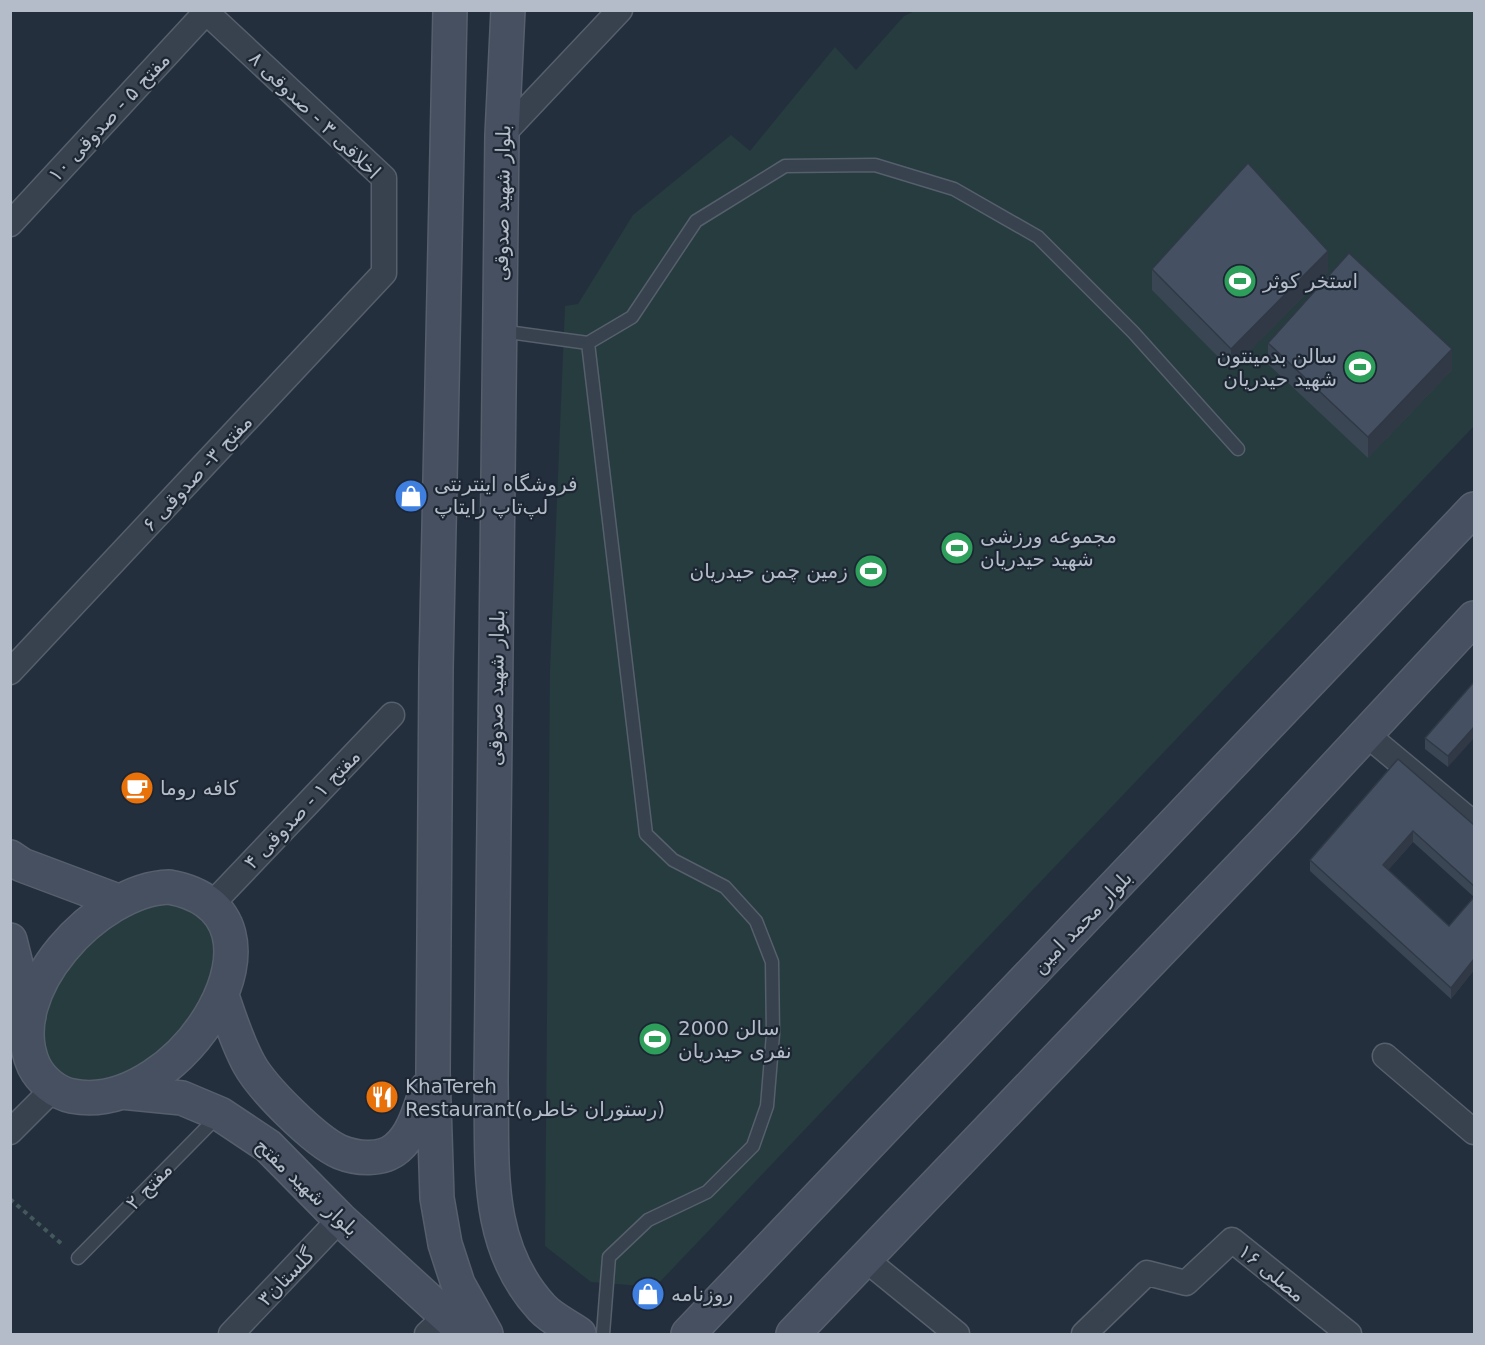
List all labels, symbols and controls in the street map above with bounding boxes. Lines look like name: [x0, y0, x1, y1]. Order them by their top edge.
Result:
street label: اخلاقی ۳ - صدوقی ۸: [244, 46, 386, 184]
street label: مفتح ۵ - صدوقی ۱۰: [43, 47, 175, 187]
street label: بلوار شهید صدوقی: [489, 125, 515, 281]
sports icon: استخر کوثر: [1222, 263, 1258, 299]
place label: استخر کوثر: [1262, 269, 1358, 293]
place label: سالن بدمینتون شهید حیدریان: [1217, 344, 1337, 391]
sports icon: سالن بدمینتون شهید حیدریان: [1342, 349, 1378, 385]
street label: مفتح ۳- صدوقی ۶: [137, 410, 257, 536]
place label: فروشگاه اینترنتی لپ‌تاپ رایتاپ: [434, 472, 578, 520]
shop icon: فروشگاه اینترنتی لپ‌تاپ رایتاپ: [393, 478, 429, 514]
place label: مجموعه ورزشی شهید حیدریان: [980, 524, 1117, 571]
sports icon: مجموعه ورزشی شهید حیدریان: [939, 530, 975, 566]
sports icon: زمین چمن حیدریان: [853, 553, 889, 589]
place label: زمین چمن حیدریان: [690, 559, 848, 583]
street label: بلوار شهید صدوقی: [483, 610, 509, 766]
street label: مفتح ۱ - صدوقی ۴: [239, 744, 365, 874]
cafe icon: کافه روما: [119, 770, 155, 806]
place label: کافه روما: [160, 776, 239, 800]
street label: بلوار محمد امین: [1027, 866, 1137, 978]
place label: سالن 2000 نفری حیدریان: [678, 1016, 792, 1063]
sports icon: سالن 2000 نفری حیدریان: [637, 1021, 673, 1057]
place label: KhaTereh Restaurant(رستوران خاطره): [405, 1074, 665, 1121]
restaurant icon: KhaTereh Restaurant(رستوران خاطره): [364, 1079, 400, 1115]
street label: بلوار شهید مفتح: [250, 1133, 364, 1241]
street label: مفتح ۲: [121, 1157, 177, 1215]
street label: مصلی ۱۶: [1234, 1239, 1310, 1307]
street label: گلستان۳: [253, 1243, 320, 1311]
shop icon: روزنامه: [630, 1276, 666, 1312]
place label: روزنامه: [671, 1282, 733, 1306]

